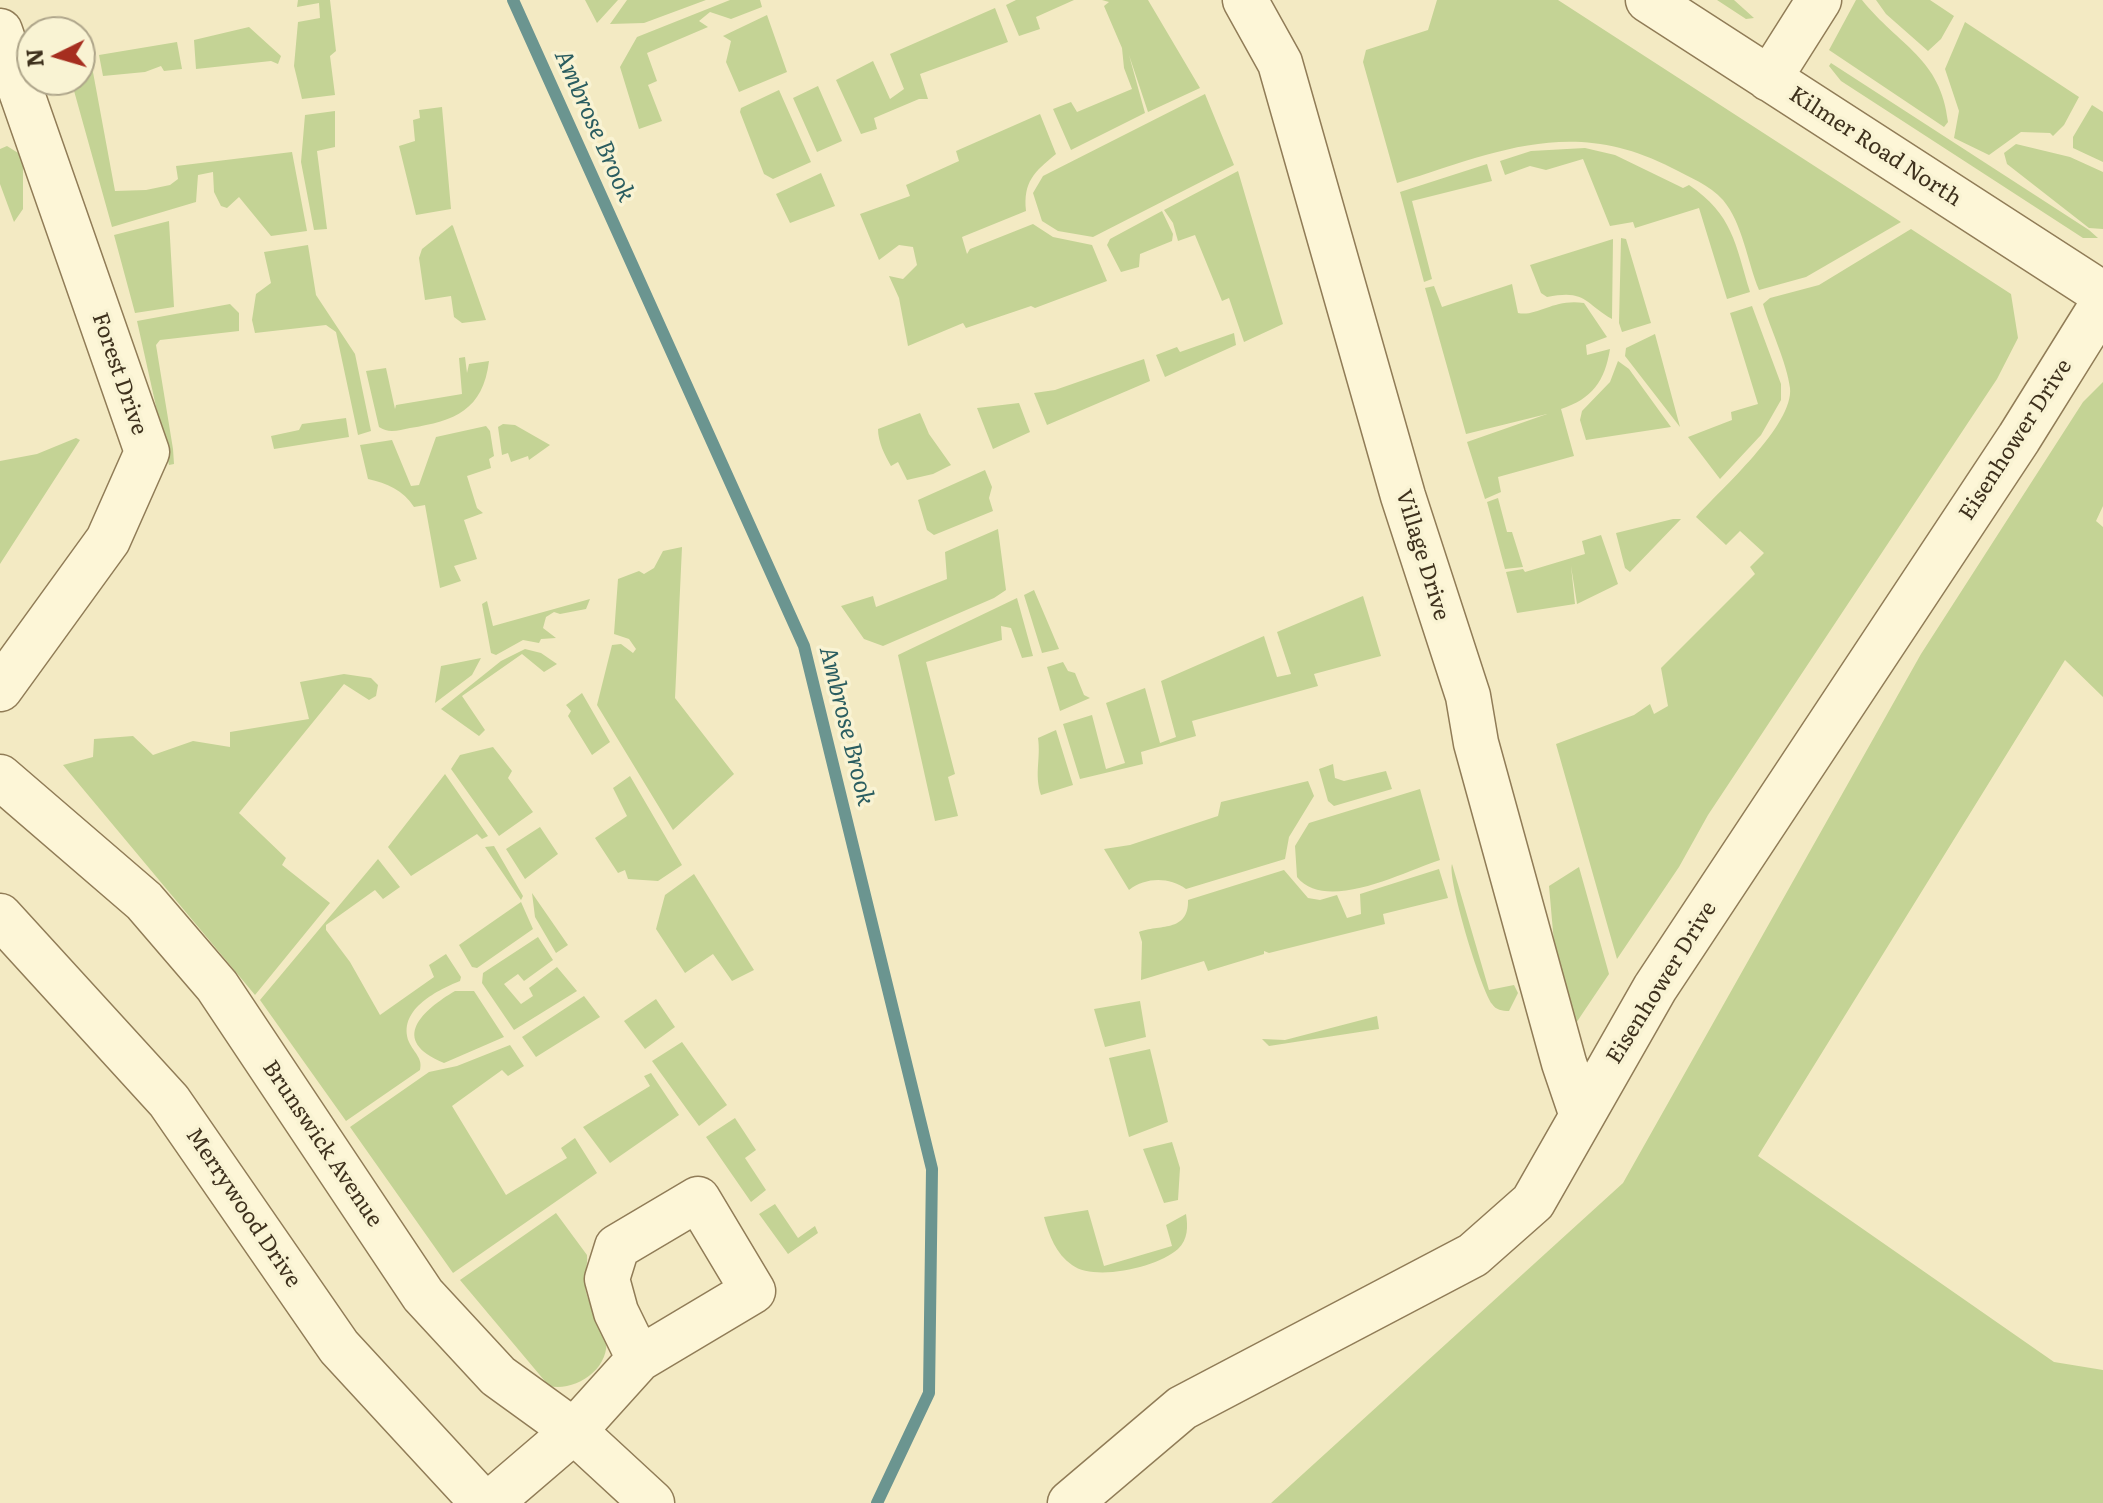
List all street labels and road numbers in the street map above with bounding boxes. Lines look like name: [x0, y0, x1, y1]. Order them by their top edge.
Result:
street label: Kilmer Road North: [1784, 81, 1966, 213]
street label: Forest Drive: [86, 309, 152, 439]
street label: Eisenhower Drive: [1954, 355, 2078, 525]
street label: Village Drive: [1390, 486, 1454, 624]
street label: Eisenhower Drive: [1601, 897, 1723, 1069]
street label: Brunswick Avenue: [256, 1056, 388, 1232]
street label: Merrywood Drive: [180, 1123, 306, 1293]

